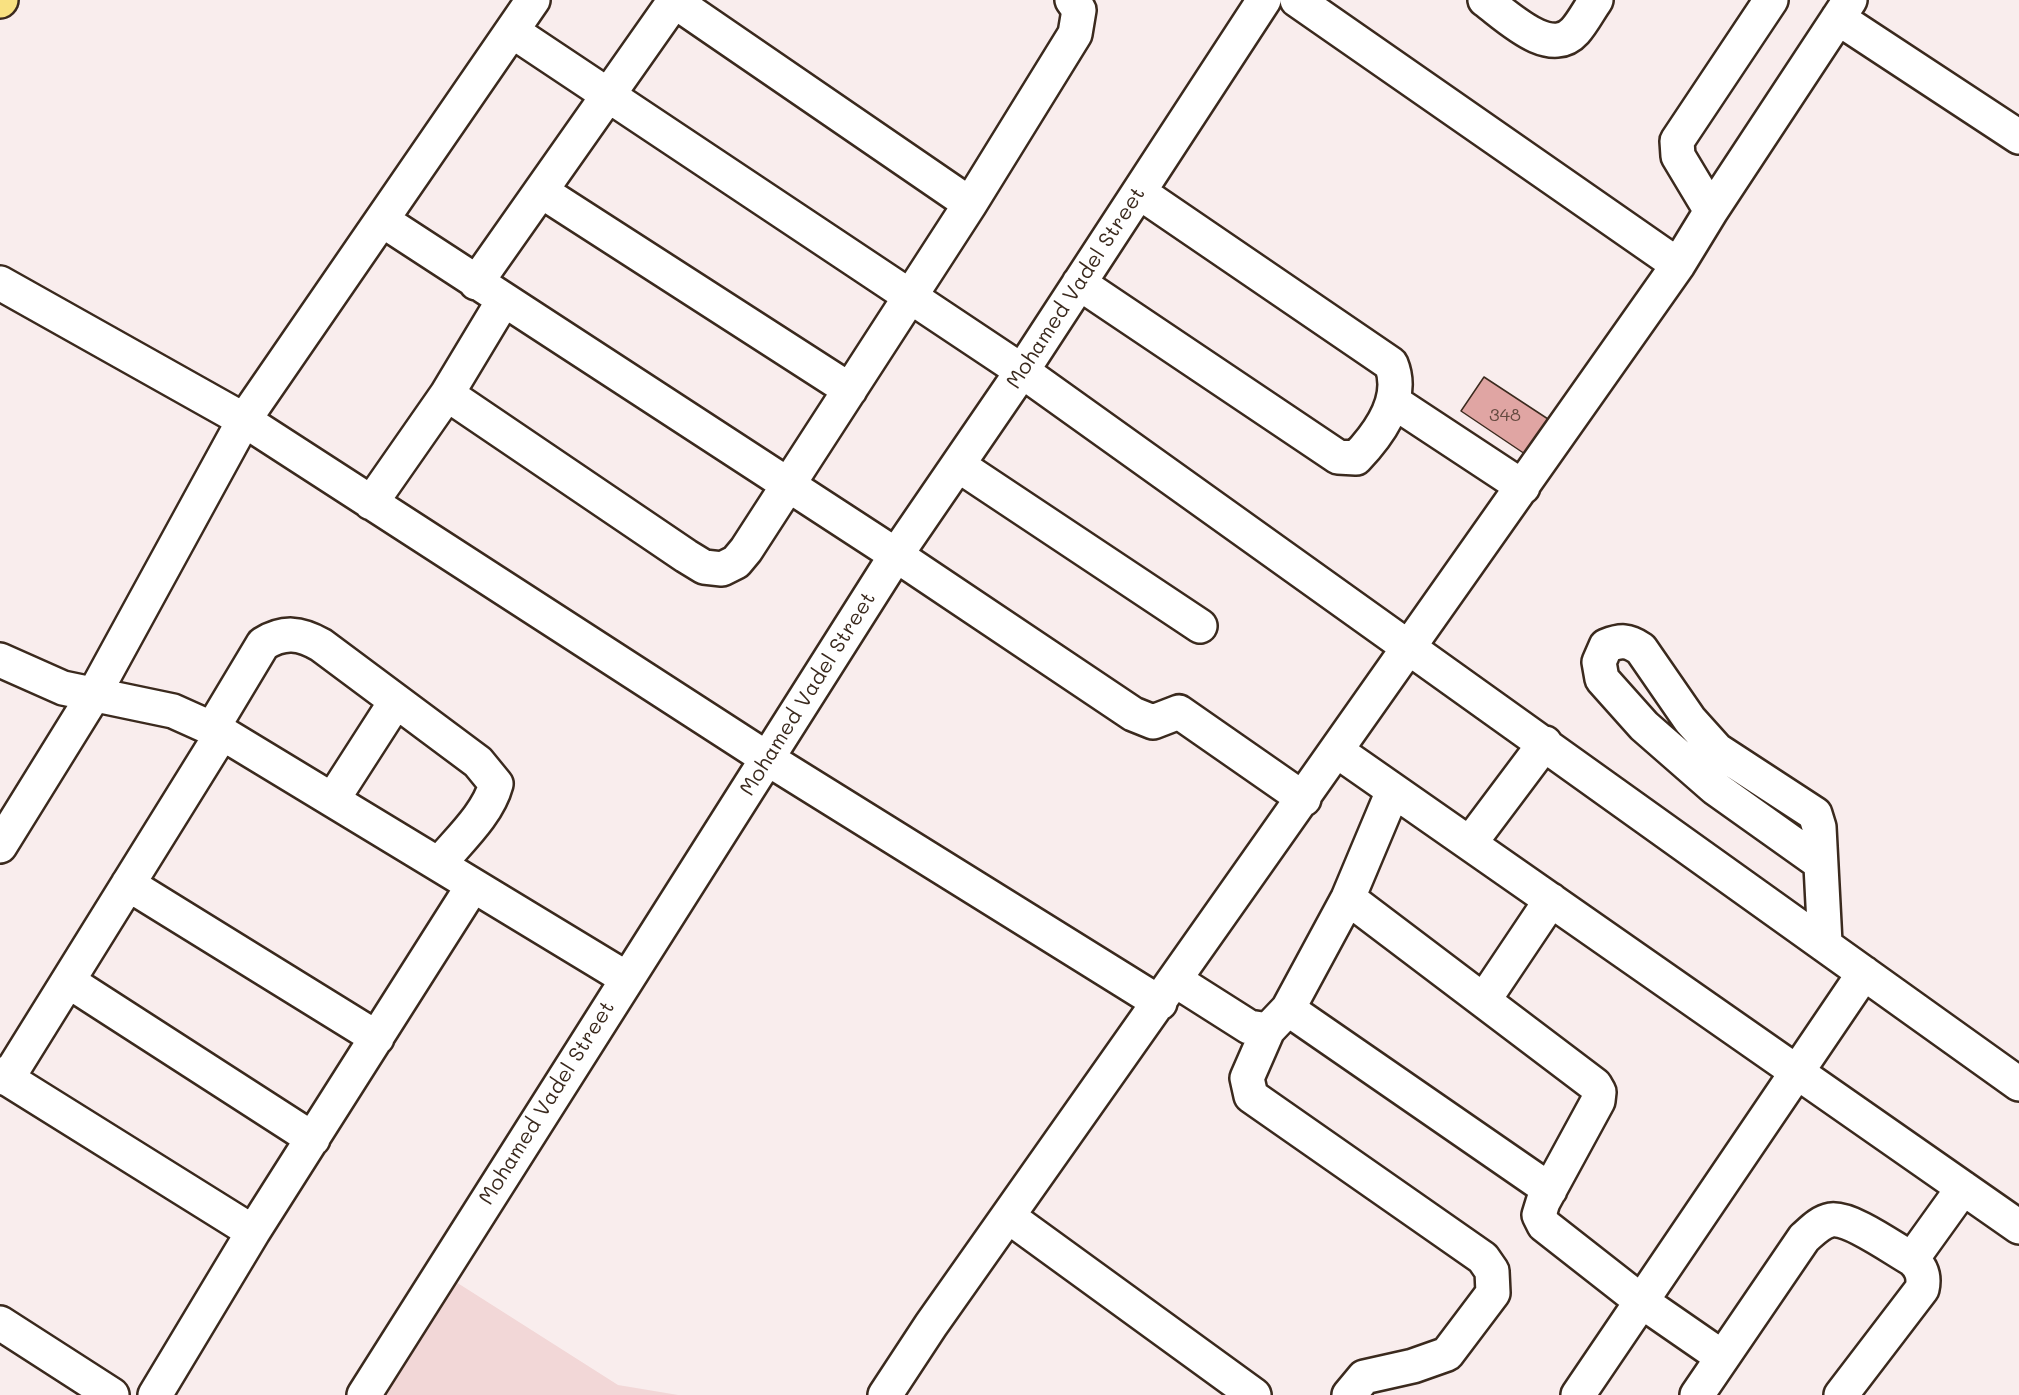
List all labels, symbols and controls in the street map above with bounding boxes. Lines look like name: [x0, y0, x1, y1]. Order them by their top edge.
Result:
street label: Mohamed Vadel Street: [1001, 182, 1151, 394]
house number: 348: [1489, 404, 1521, 426]
street label: Mohamed Vadel Street: [735, 587, 881, 801]
street label: Mohamed Vadel Street: [474, 996, 620, 1210]

